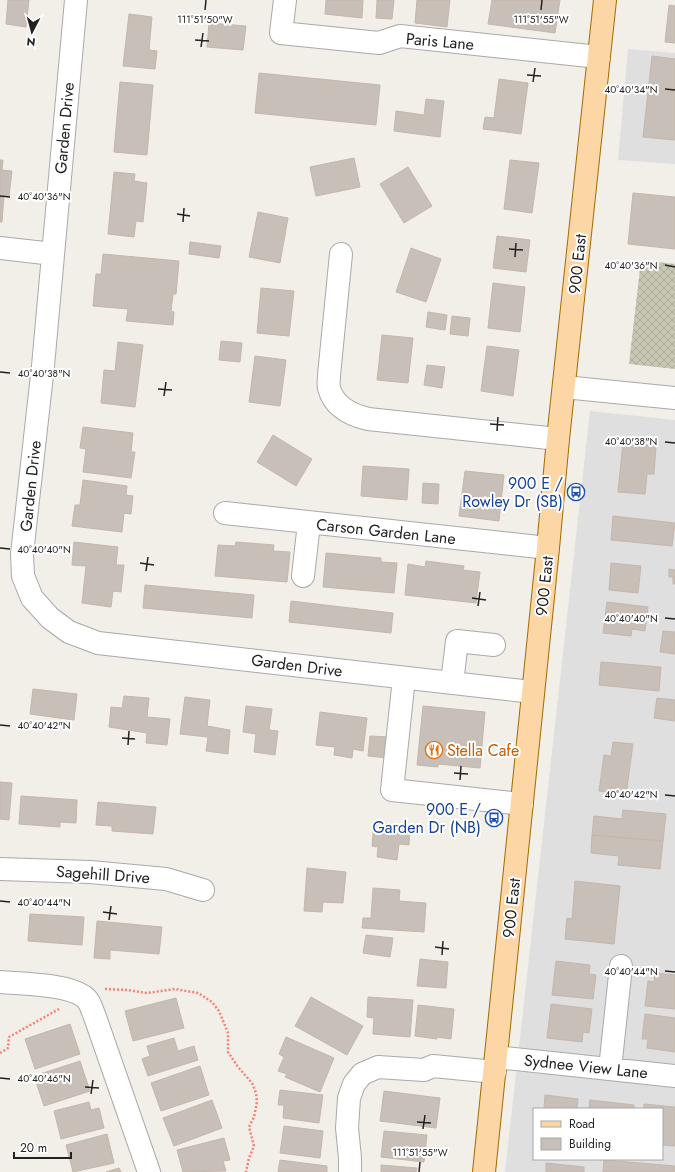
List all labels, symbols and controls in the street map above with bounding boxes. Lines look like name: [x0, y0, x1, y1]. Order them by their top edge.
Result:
north arrow: [12, 12, 52, 52]
text: 111°51'50"W: [177, 12, 233, 27]
text: 111°51'55"W: [513, 12, 569, 27]
street label: Paris Lane: [405, 27, 475, 56]
text: N: [26, 34, 36, 50]
street label: Garden Drive: [49, 81, 80, 175]
text: 40°40'34"N: [605, 82, 657, 97]
text: 40°40'36"N: [18, 189, 70, 204]
street label: 900 East: [563, 233, 592, 295]
text: 40°40'36"N: [605, 258, 657, 273]
text: 40°40'38"N: [18, 366, 70, 381]
text: 40°40'38"N: [605, 434, 657, 449]
street label: Garden Drive: [14, 439, 47, 533]
place label: 900 E / Rowley Dr (SB): [462, 472, 563, 513]
bus stop icon: 900 E / Rowley Dr (SB): [566, 482, 586, 502]
street label: Carson Garden Lane: [315, 513, 457, 550]
text: 40°40'40"N: [17, 542, 71, 557]
street label: 900 East: [530, 555, 559, 617]
text: 40°40'40"N: [604, 611, 658, 626]
street label: Garden Drive: [250, 648, 344, 682]
text: 40°40'42"N: [17, 718, 71, 733]
place label: Stella Cafe: [447, 739, 519, 762]
restaurant icon: Stella Cafe: [424, 740, 444, 760]
text: 40°40'42"N: [604, 787, 658, 802]
place label: 900 E / Garden Dr (NB): [372, 798, 481, 839]
bus stop icon: 900 E / Garden Dr (NB): [484, 808, 504, 828]
street label: Sagehill Drive: [55, 860, 151, 889]
street label: 900 East: [497, 877, 526, 939]
text: 40°40'44"N: [17, 895, 71, 910]
text: 40°40'44"N: [604, 964, 658, 979]
street label: Sydnee View Lane: [523, 1049, 649, 1084]
text: 40°40'46"N: [17, 1071, 71, 1086]
legend: [533, 1108, 663, 1160]
text: Road: [569, 1115, 595, 1133]
scale bar: [14, 1134, 71, 1160]
text: Building: [569, 1135, 611, 1153]
text: 20 m: [20, 1139, 47, 1157]
text: 111°51'55"W: [392, 1145, 448, 1160]

